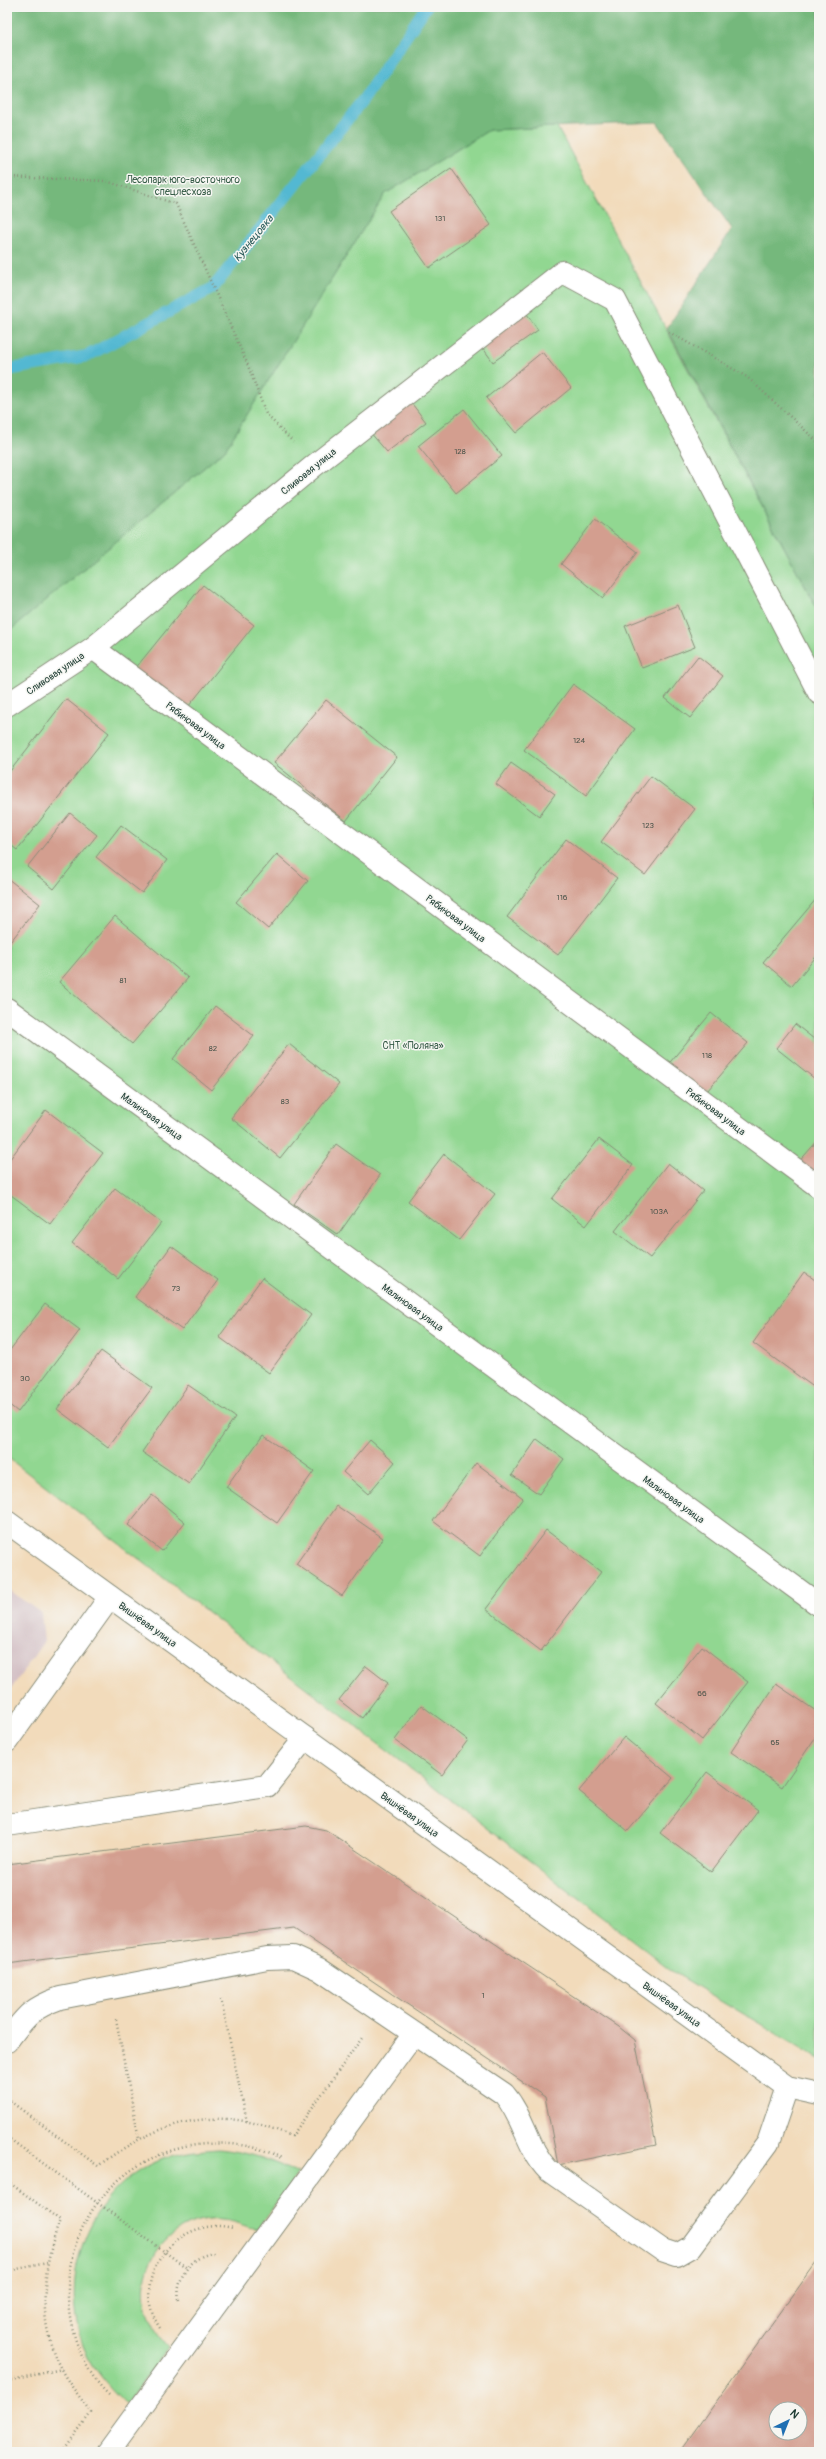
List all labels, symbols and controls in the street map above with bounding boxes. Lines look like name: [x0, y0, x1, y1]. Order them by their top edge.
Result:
park label: Лесопарк юго-восточного спецлесхоза: [125, 174, 240, 198]
water label: Кузнецовка: [231, 212, 277, 264]
house number: 131: [435, 214, 445, 223]
street label: Сливовая улица: [279, 446, 339, 498]
house number: 128: [454, 447, 466, 456]
street label: Сливовая улица: [24, 650, 87, 698]
street label: Рябиновая улица: [163, 699, 228, 752]
house number: 124: [573, 736, 585, 745]
house number: 123: [642, 821, 654, 830]
street label: Рябиновая улица: [423, 892, 488, 945]
house number: 116: [557, 893, 568, 902]
house number: 81: [119, 976, 127, 985]
park label: СНТ «Поляна»: [382, 1040, 444, 1052]
house number: 82: [209, 1044, 218, 1053]
house number: 118: [702, 1051, 712, 1060]
street label: Рябиновая улица: [683, 1085, 748, 1138]
street label: Малиновая улица: [118, 1090, 185, 1143]
house number: 83: [281, 1097, 290, 1106]
house number: 103А: [650, 1207, 668, 1216]
street label: Малиновая улица: [379, 1281, 446, 1334]
house number: 73: [172, 1284, 181, 1293]
house number: 30: [20, 1374, 30, 1383]
street label: Малиновая улица: [640, 1473, 707, 1526]
street label: Вишнёвая улица: [116, 1600, 179, 1650]
house number: 66: [697, 1689, 707, 1698]
house number: 65: [771, 1738, 780, 1747]
street label: Вишнёвая улица: [378, 1790, 441, 1840]
street label: Вишнёвая улица: [640, 1980, 703, 2030]
house number: 1: [481, 1991, 485, 2000]
north arrow: [768, 2401, 808, 2441]
text: N: [787, 2407, 802, 2422]

